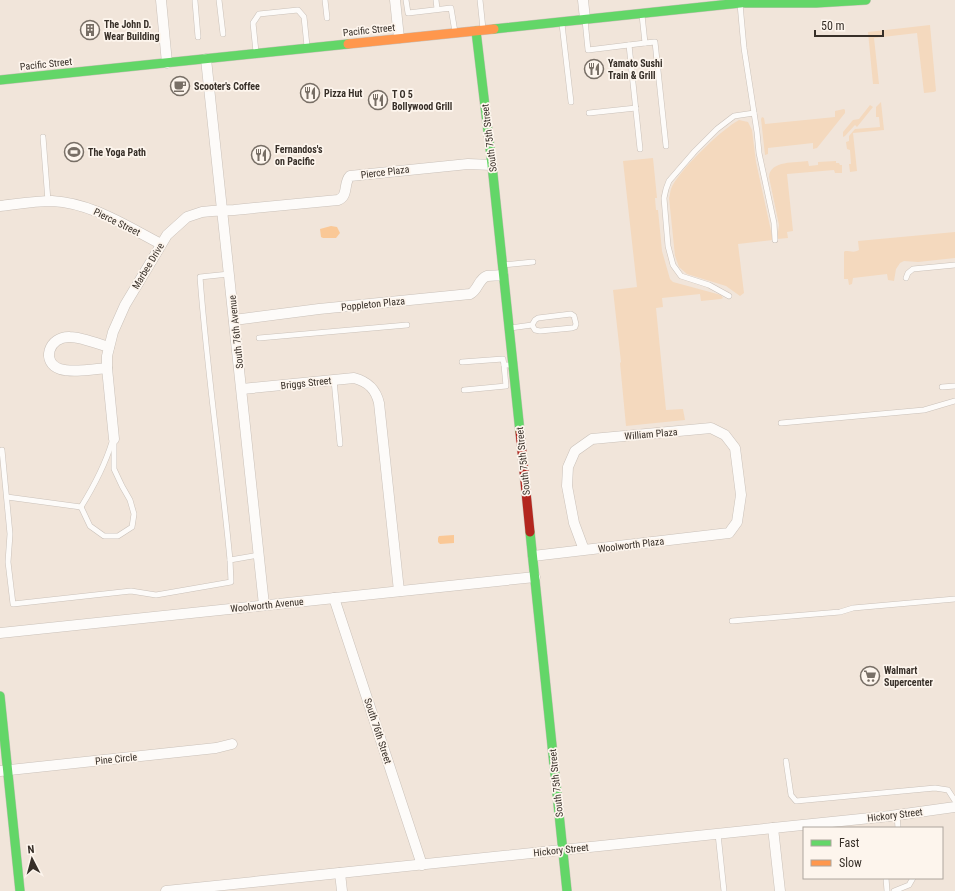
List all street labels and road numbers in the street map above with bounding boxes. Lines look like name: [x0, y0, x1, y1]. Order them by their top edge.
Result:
street label: Pacific Street: [342, 22, 396, 38]
street label: Pacific Street: [19, 56, 73, 72]
street label: South 75th Street: [479, 103, 499, 173]
street label: Pierce Plaza: [360, 164, 410, 180]
street label: Pierce Street: [92, 206, 142, 238]
street label: Marbee Drive: [130, 241, 166, 291]
street label: South 76th Avenue: [227, 294, 245, 369]
street label: Poppleton Plaza: [341, 295, 406, 313]
street label: Briggs Street: [280, 375, 332, 391]
street label: South 75th Street: [514, 426, 532, 496]
street label: William Plaza: [624, 426, 678, 442]
street label: Woolworth Plaza: [597, 535, 665, 555]
street label: Woolworth Avenue: [230, 596, 304, 614]
street label: South 76th Street: [362, 697, 394, 765]
street label: South 75th Street: [547, 748, 565, 818]
street label: Pine Circle: [94, 751, 138, 767]
street label: Hickory Street: [867, 806, 923, 824]
street label: Hickory Street: [533, 842, 589, 858]

